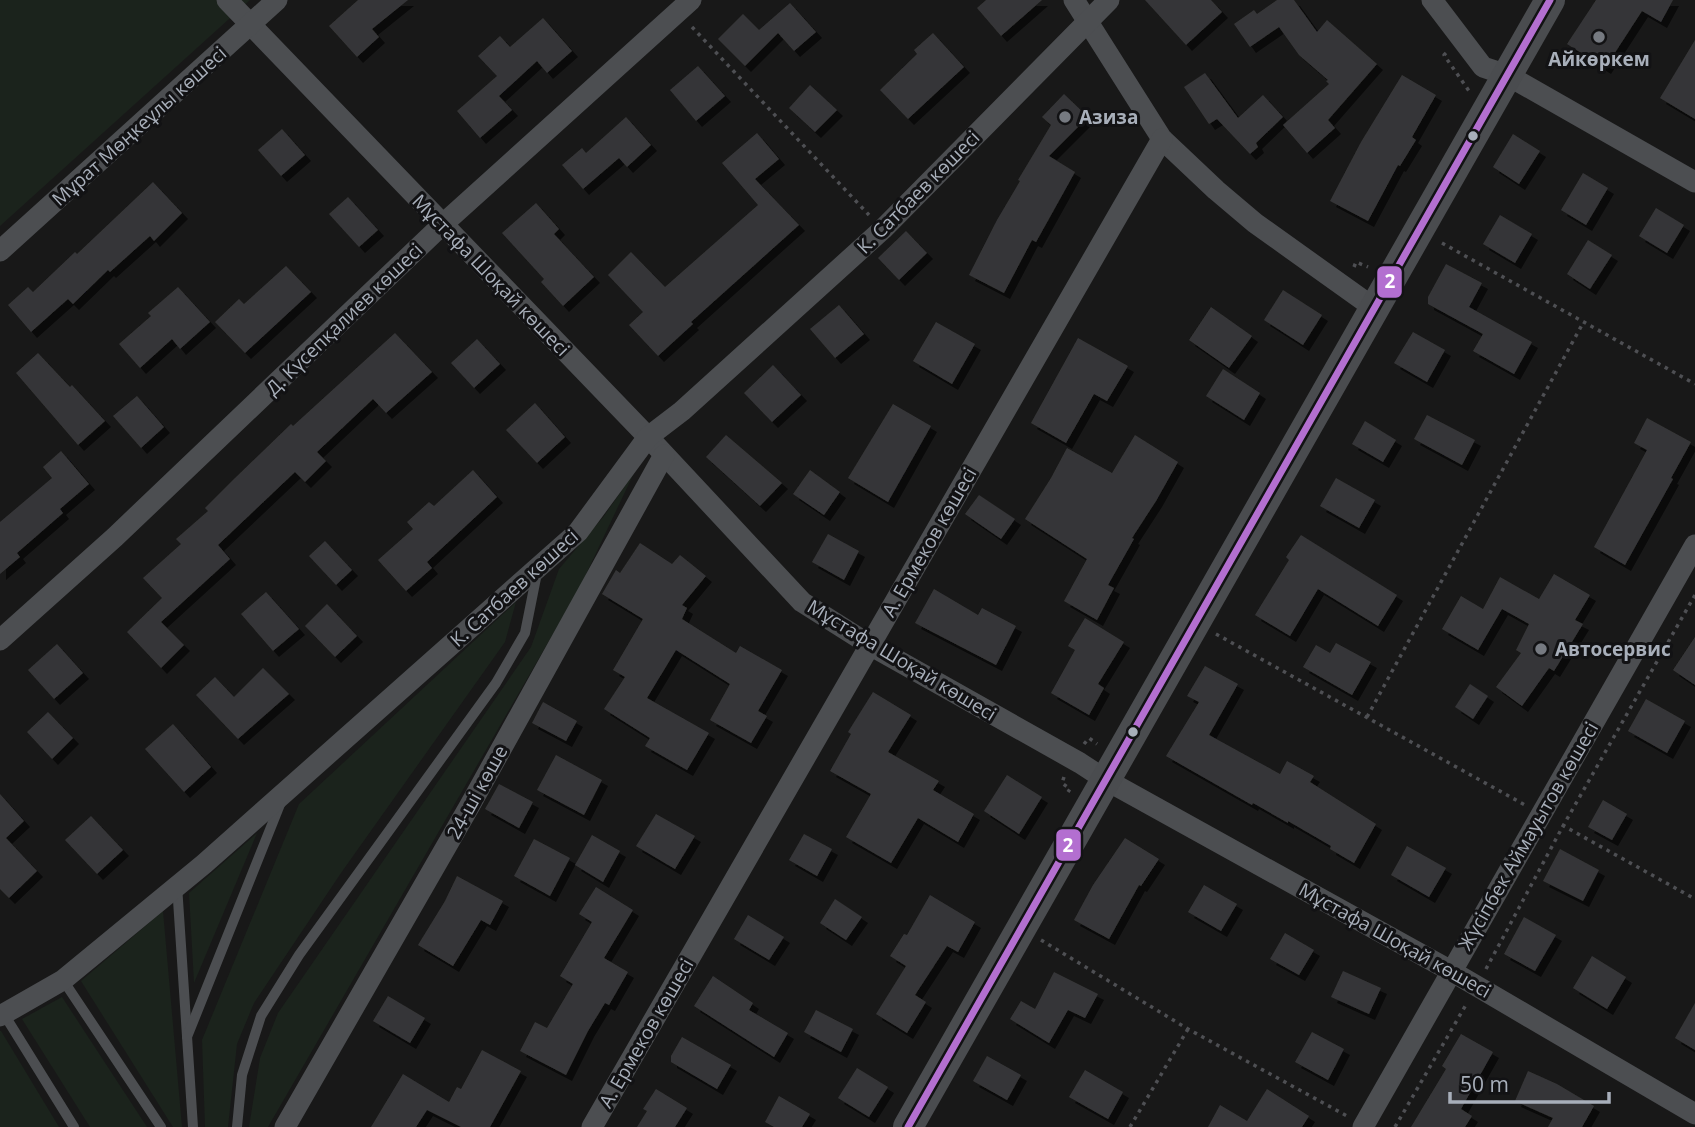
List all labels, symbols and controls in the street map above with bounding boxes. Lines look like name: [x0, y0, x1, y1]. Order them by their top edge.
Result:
marker: Айкөркем: [1591, 29, 1607, 45]
street label: Мұрат Мөңкеұлы көшесі: [46, 41, 232, 211]
place label: Айкөркем: [1548, 46, 1650, 72]
place label: Азиза: [1079, 104, 1138, 130]
marker: Азиза: [1057, 109, 1073, 125]
street label: К. Сатбаев көшесі: [851, 125, 985, 259]
unlabelled marker: [1466, 129, 1480, 143]
street label: Мұстафа Шоқай көшесі: [407, 188, 575, 362]
street label: Д. Күсепқалиев көшесі: [260, 237, 428, 401]
line badge: 2: [1376, 265, 1403, 299]
text: 2: [1385, 268, 1396, 294]
street label: А. Ермеков көшесі: [876, 463, 982, 621]
street label: К. Сатбаев көшесі: [444, 523, 584, 653]
street label: Мұстафа Шоқай көшесі: [803, 593, 1001, 727]
place label: Автосервис: [1555, 636, 1671, 662]
marker: Автосервис: [1533, 641, 1549, 657]
street label: Жүсіпбек Аймауытов көшесі: [1452, 717, 1604, 955]
unlabelled marker: [1126, 725, 1140, 739]
street label: 24-ші көше: [441, 741, 513, 843]
line badge: 2: [1055, 828, 1082, 862]
text: 2: [1063, 832, 1074, 858]
street label: Мұстафа Шоқай көшесі: [1294, 876, 1496, 1004]
street label: А. Ермеков көшесі: [593, 954, 699, 1112]
scale bar: [1450, 1060, 1609, 1104]
text: 50 m: [1460, 1070, 1509, 1098]

